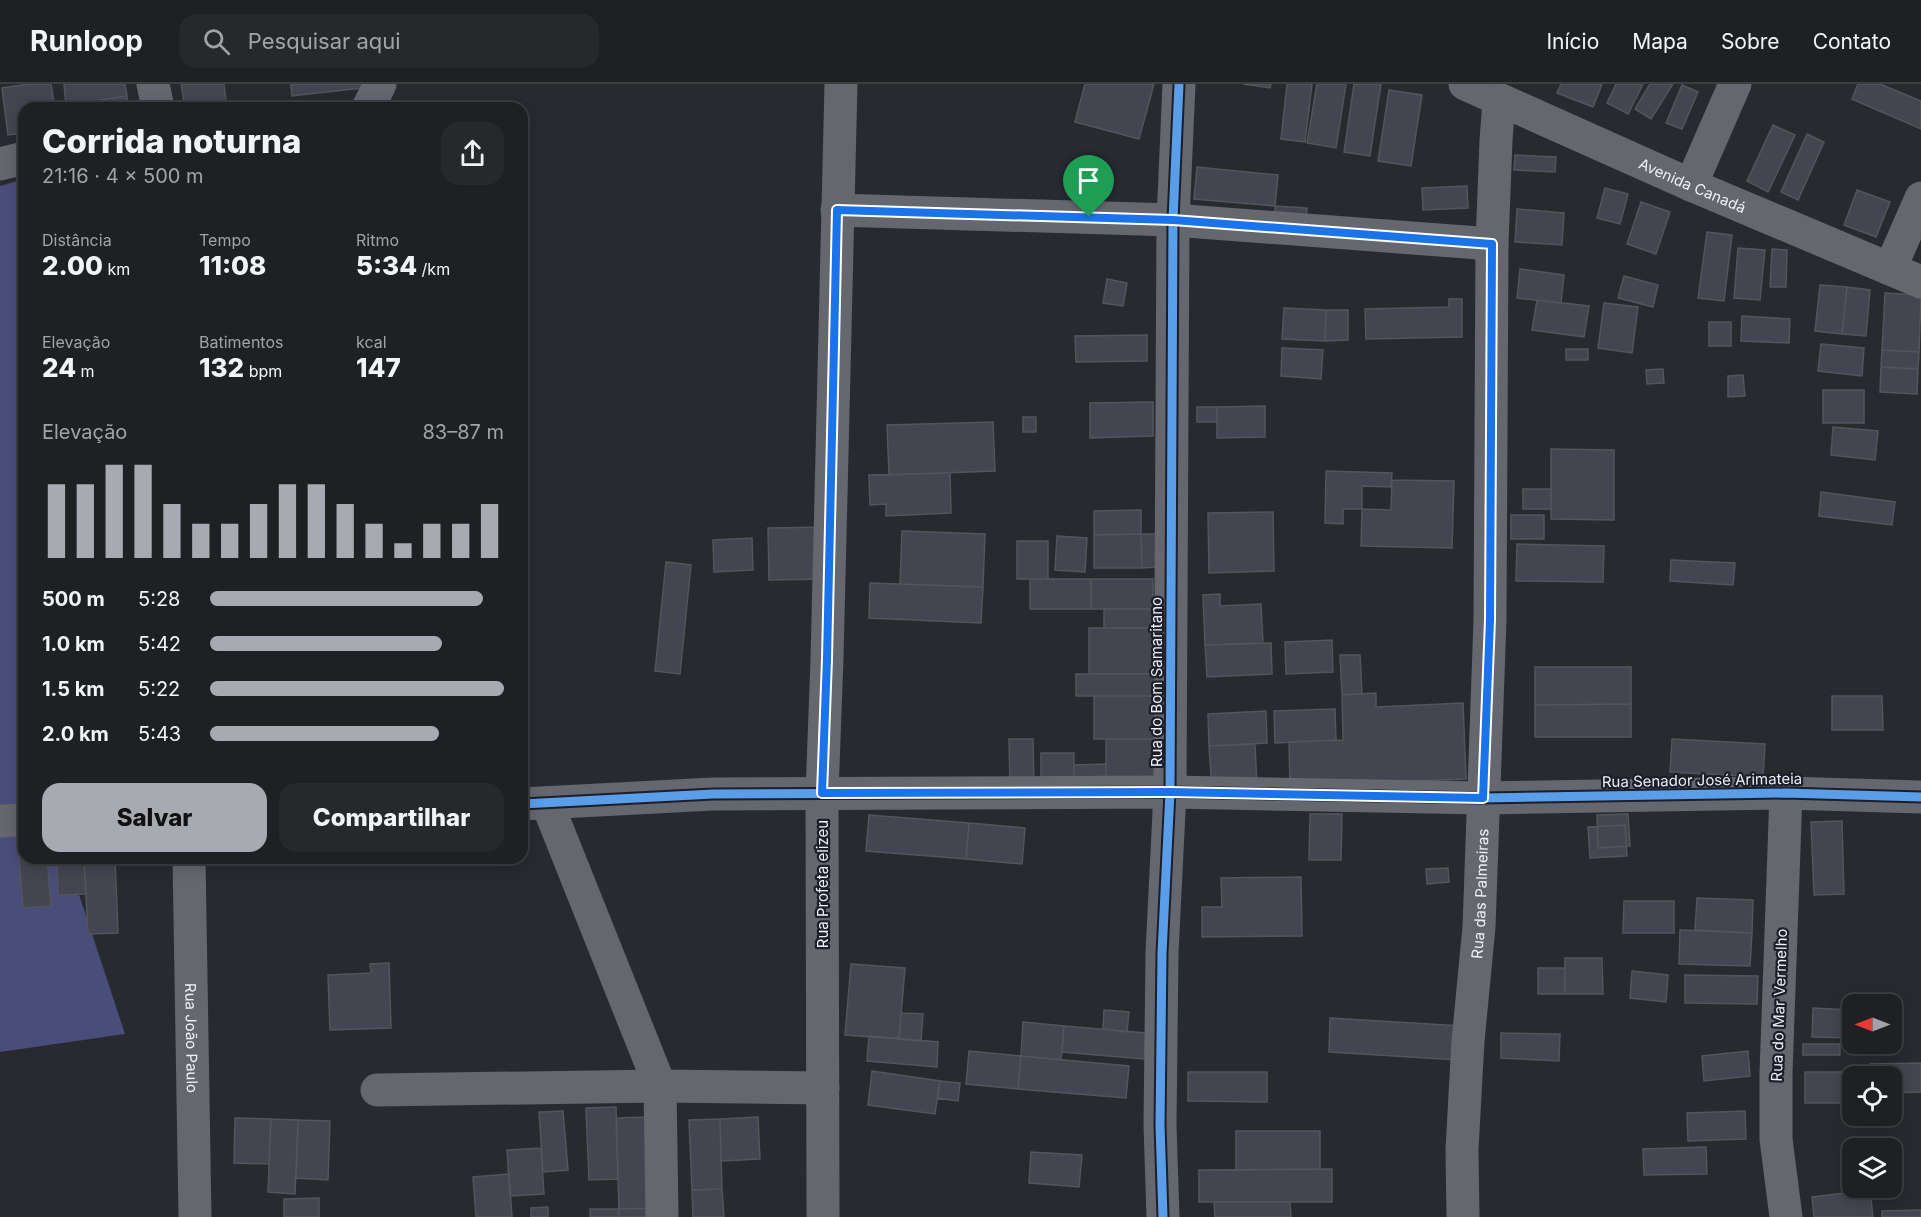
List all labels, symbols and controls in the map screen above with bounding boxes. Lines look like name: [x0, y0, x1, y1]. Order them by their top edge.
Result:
search box: [179, 14, 599, 68]
text: Runloop: [30, 24, 143, 58]
icon: search: [200, 25, 233, 58]
text: Pesquisar aqui: [248, 28, 401, 54]
text: Início: [1546, 29, 1599, 54]
text: Mapa: [1632, 29, 1688, 54]
text: Sobre: [1721, 29, 1780, 54]
text: Contato: [1813, 29, 1891, 54]
text: Corrida noturna: [42, 121, 301, 161]
button: share: [441, 122, 504, 185]
street label: Avenida Canadá: [1636, 153, 1749, 217]
pin: [1063, 155, 1114, 217]
text: 21:16 · 4 × 500 m: [42, 164, 204, 188]
icon: arrive: [1072, 164, 1105, 197]
text: Distância: [42, 230, 112, 250]
text: Tempo: [199, 230, 251, 250]
text: Ritmo: [356, 230, 399, 250]
text: 2.00: [42, 250, 103, 281]
text: 11:08: [199, 250, 266, 281]
text: 5:34: [356, 250, 417, 281]
text: km: [103, 259, 130, 279]
text: /km: [417, 259, 450, 279]
text: Elevação: [42, 332, 110, 352]
text: Batimentos: [199, 332, 283, 352]
text: kcal: [356, 332, 387, 352]
text: 24: [42, 352, 76, 383]
text: 132: [199, 352, 244, 383]
text: 147: [356, 352, 401, 383]
text: m: [76, 361, 95, 381]
text: bpm: [244, 361, 282, 381]
text: Elevação: [42, 420, 127, 444]
text: 83–87 m: [422, 420, 504, 444]
text: 500 m: [42, 587, 105, 611]
text: 5:28: [138, 587, 181, 611]
street label: Rua do Bom Samaritano: [1147, 597, 1166, 767]
text: 1.0 km: [42, 632, 105, 656]
text: 5:42: [138, 632, 181, 656]
text: 1.5 km: [42, 677, 105, 701]
text: 5:22: [138, 677, 180, 701]
text: 2.0 km: [42, 722, 109, 746]
text: 5:43: [138, 722, 181, 746]
street label: Rua Senador José Arimateia: [1602, 769, 1802, 791]
button: Salvar: [42, 783, 267, 852]
button: Compartilhar: [279, 783, 504, 852]
street label: Rua Profeta elizeu: [813, 820, 832, 948]
street label: Rua das Palmeiras: [1466, 828, 1492, 960]
street label: Rua do Mar Vermelho: [1767, 928, 1791, 1082]
street label: Rua João Paulo: [182, 983, 202, 1093]
north arrow: [1842, 994, 1902, 1054]
map controls: [1842, 994, 1902, 1198]
button: locate: [1842, 1066, 1902, 1126]
button: layers: [1842, 1138, 1902, 1198]

